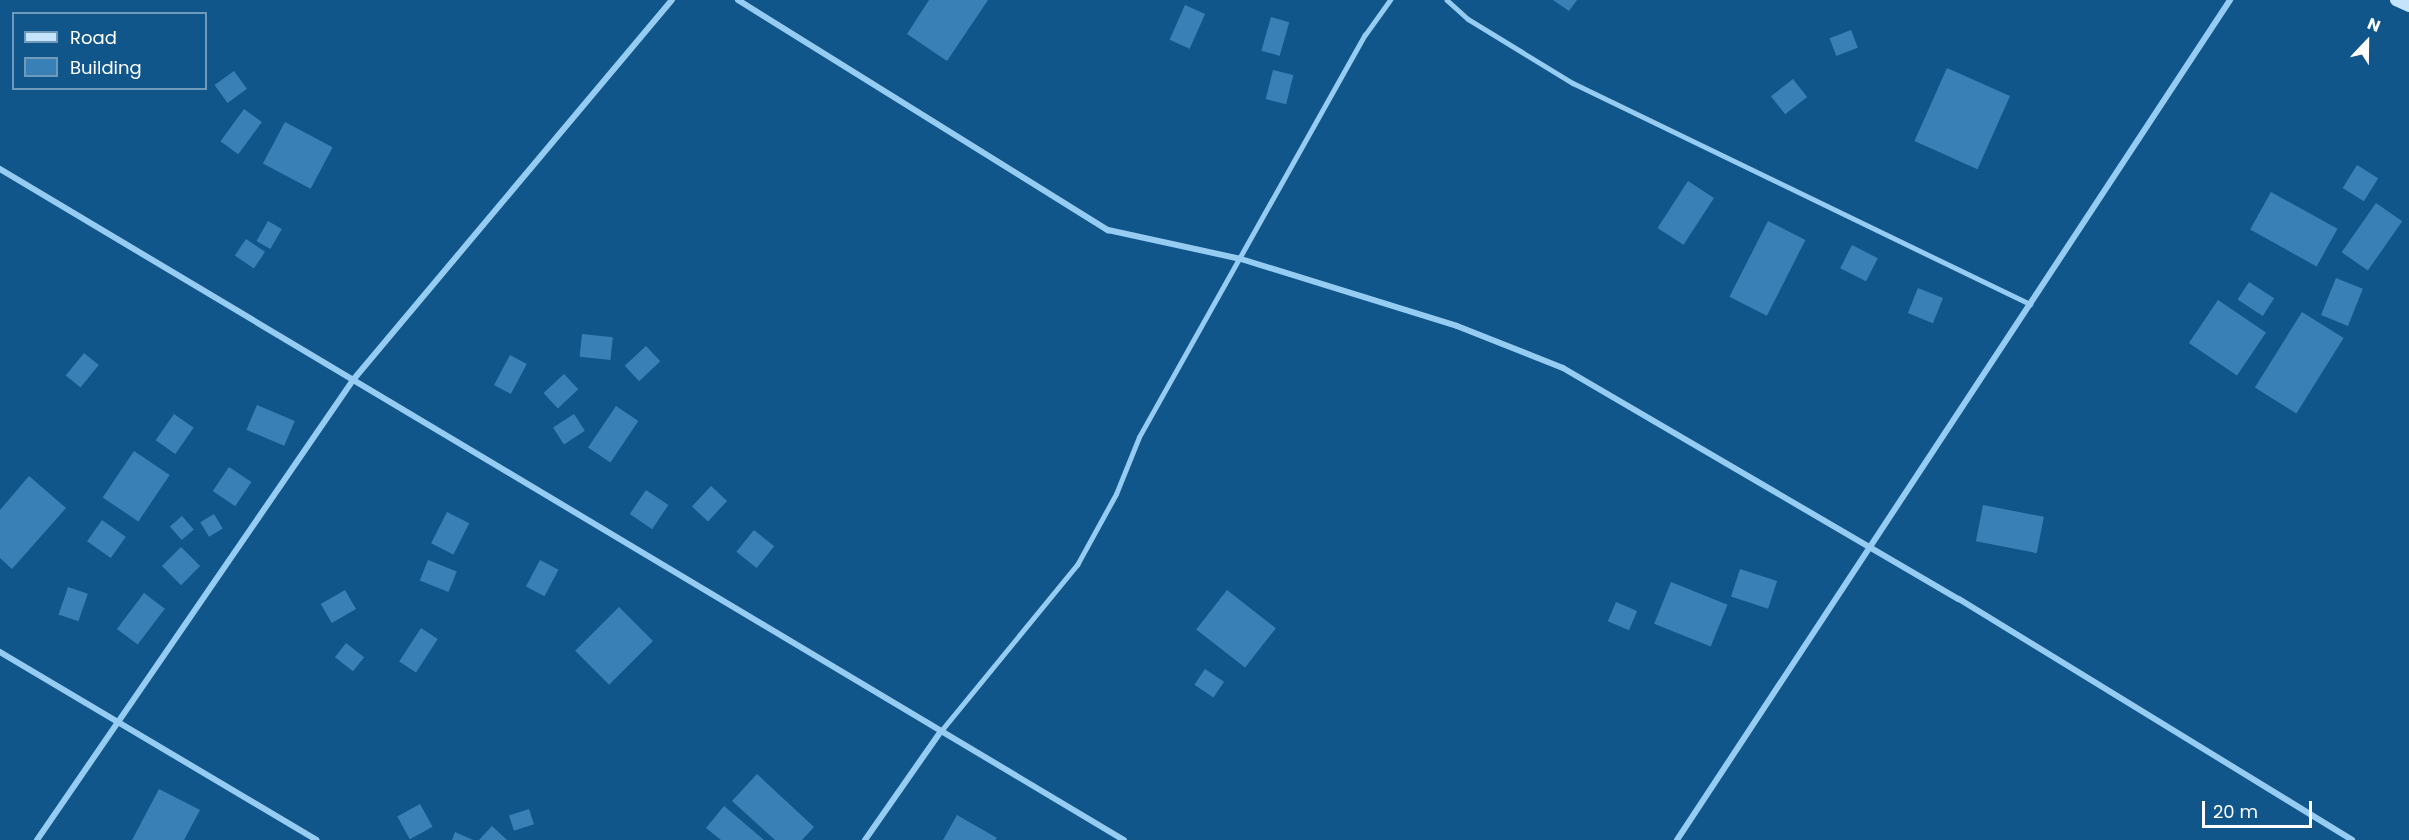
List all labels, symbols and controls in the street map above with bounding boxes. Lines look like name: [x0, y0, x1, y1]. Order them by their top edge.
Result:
legend: [12, 12, 207, 90]
north arrow: [2337, 12, 2397, 72]
text: N: [2364, 12, 2384, 38]
text: Road: [70, 25, 117, 50]
text: Building: [70, 55, 142, 80]
scale bar: [2205, 789, 2314, 827]
text: 20 m: [2213, 799, 2258, 824]

